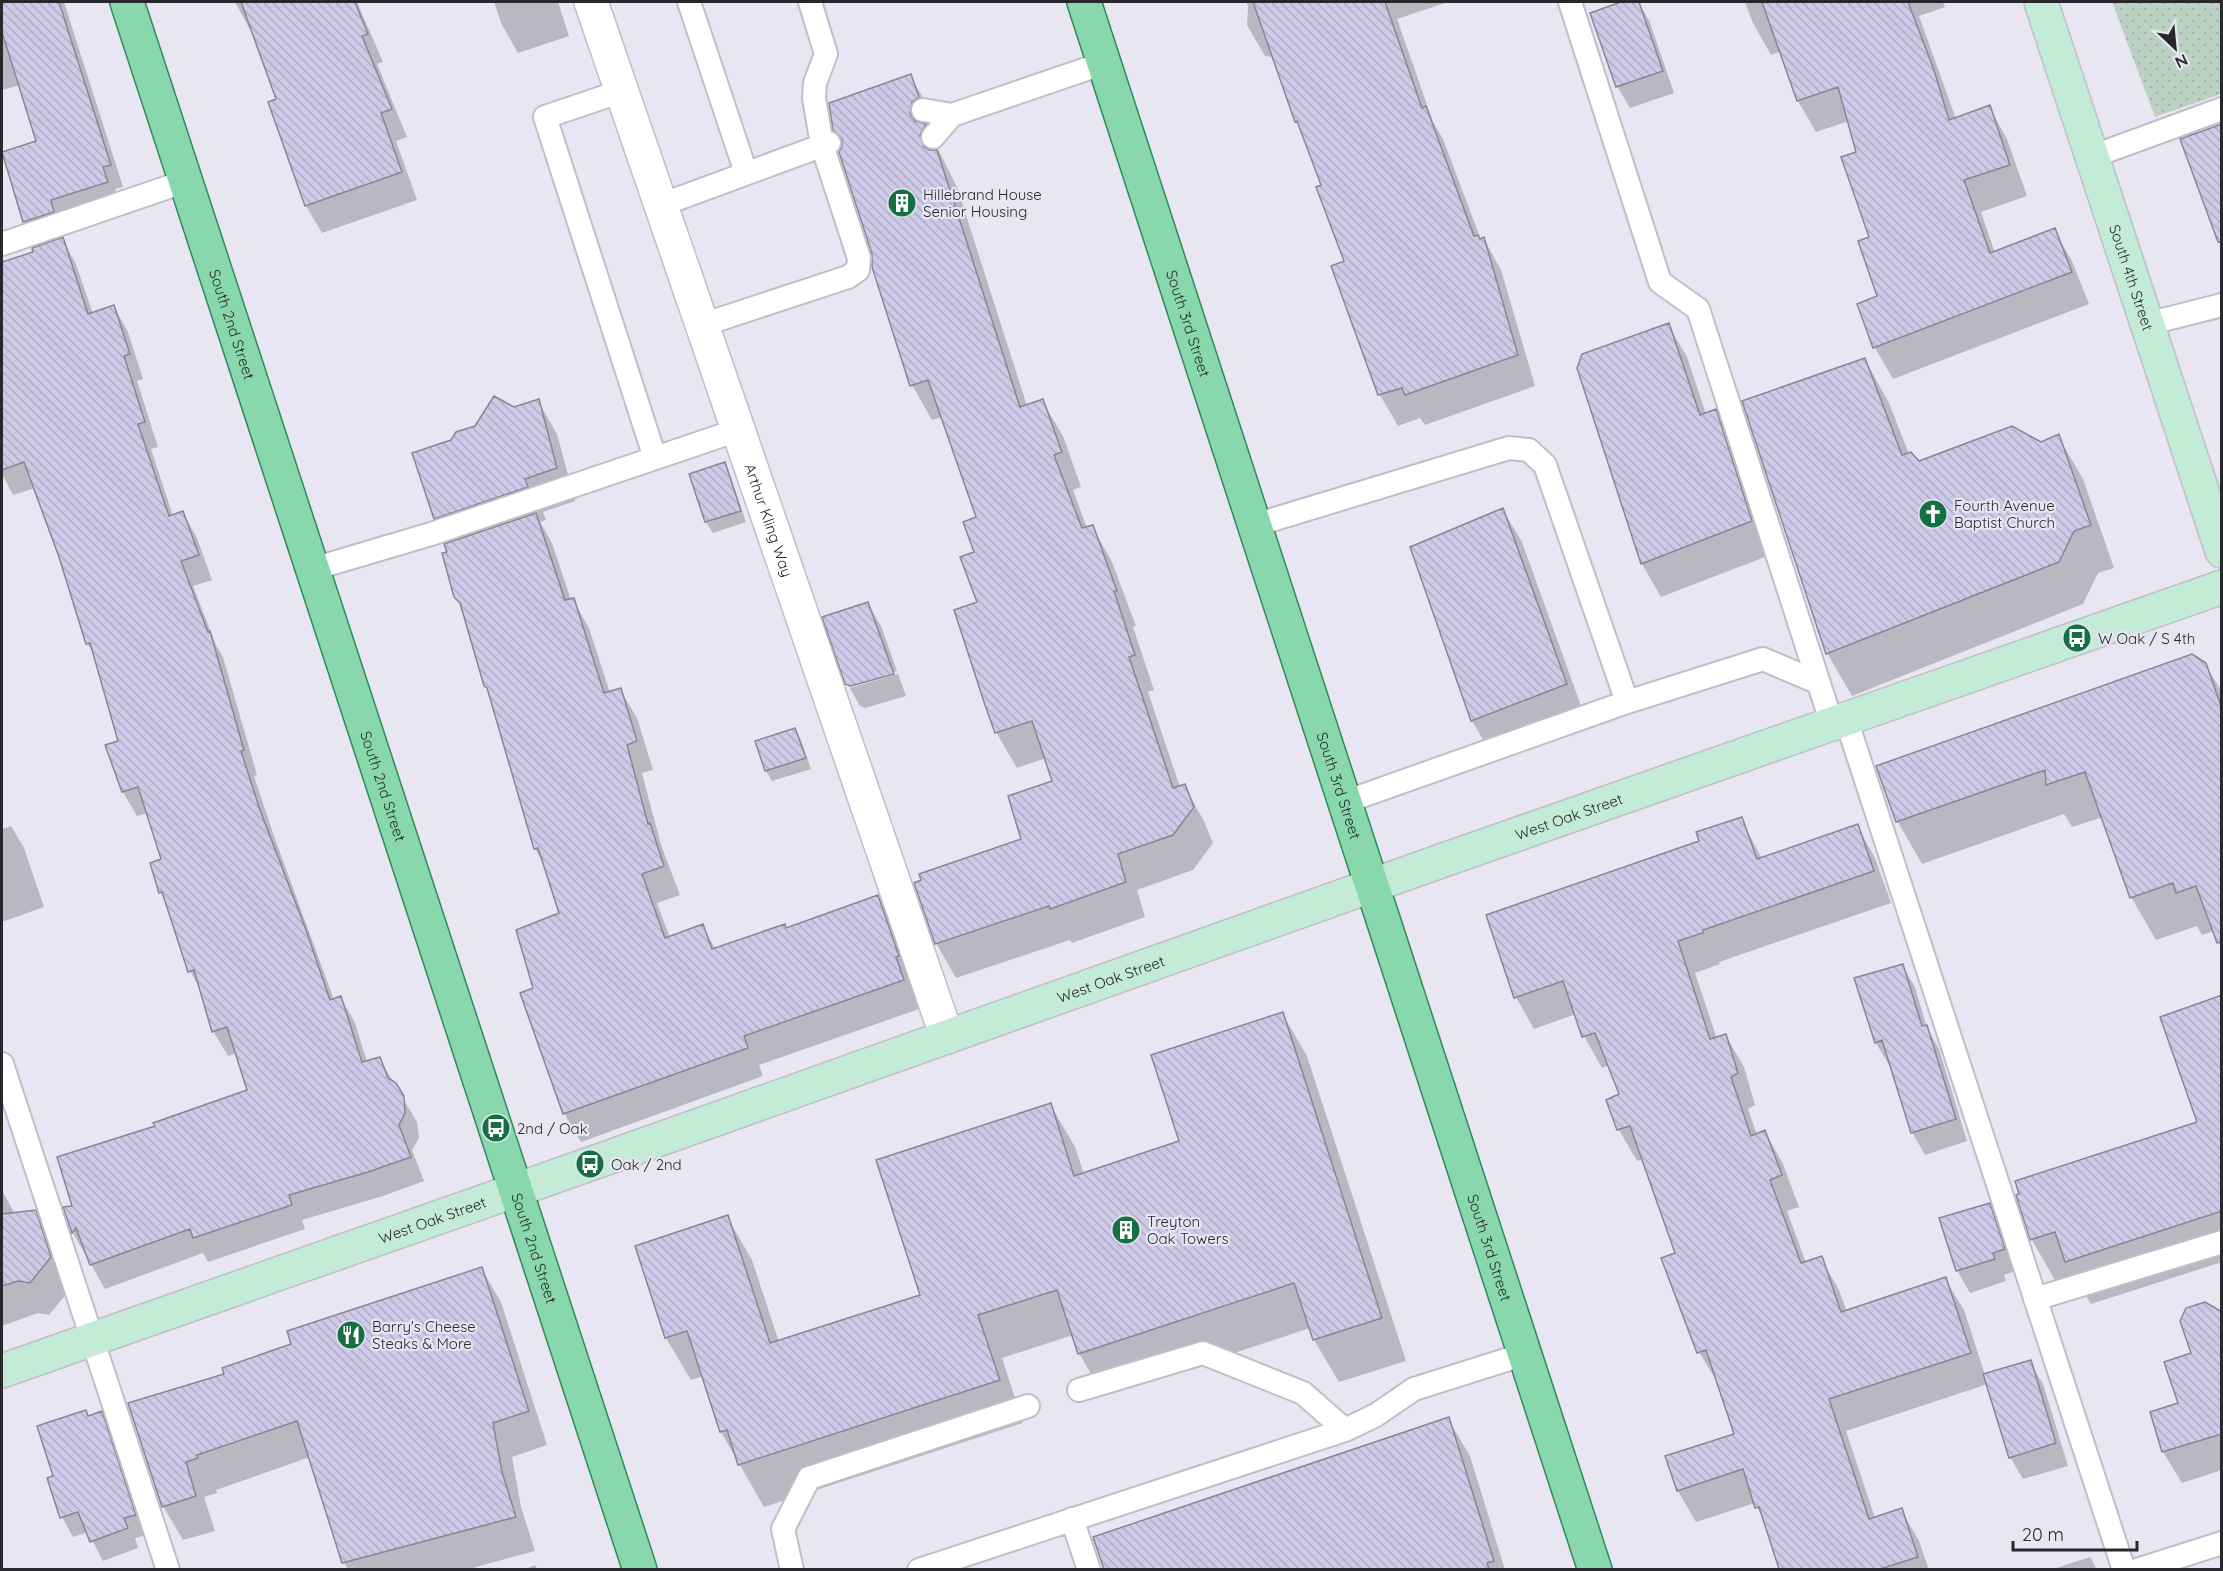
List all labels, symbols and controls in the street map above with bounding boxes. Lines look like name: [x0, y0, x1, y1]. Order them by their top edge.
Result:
north arrow: [2145, 18, 2205, 78]
text: N: [2172, 50, 2191, 73]
place label: Hillebrand House Senior Housing: [923, 185, 1042, 221]
building icon: Hillebrand House Senior Housing: [886, 187, 918, 219]
street label: South 4th Street: [2105, 222, 2158, 333]
street label: South 2nd Street: [206, 267, 259, 382]
street label: South 3rd Street: [1162, 267, 1215, 379]
street label: Arthur Kling Way: [741, 461, 797, 579]
place label: Fourth Avenue Baptist Church: [1954, 496, 2055, 532]
church icon: Fourth Avenue Baptist Church: [1917, 498, 1949, 530]
bus stop icon: W Oak / S 4th: [2061, 622, 2093, 654]
place label: W Oak / S 4th: [2098, 629, 2195, 648]
street label: South 2nd Street: [357, 728, 410, 844]
street label: South 3rd Street: [1313, 730, 1366, 841]
street label: West Oak Street: [1512, 789, 1625, 844]
street label: West Oak Street: [1054, 951, 1167, 1006]
bus stop icon: 2nd / Oak: [480, 1112, 512, 1144]
place label: 2nd / Oak: [517, 1119, 588, 1138]
bus stop icon: Oak / 2nd: [574, 1148, 606, 1180]
place label: Oak / 2nd: [611, 1155, 682, 1174]
street label: South 2nd Street: [508, 1190, 562, 1306]
street label: West Oak Street: [376, 1192, 488, 1247]
street label: South 3rd Street: [1464, 1192, 1516, 1303]
place label: Treyton Oak Towers: [1147, 1212, 1229, 1248]
building icon: Treyton Oak Towers: [1110, 1214, 1142, 1246]
place label: Barry's Cheese Steaks & More: [372, 1317, 476, 1353]
restaurant icon: Barry's Cheese Steaks & More: [335, 1319, 367, 1351]
scale bar: [2013, 1514, 2138, 1552]
text: 20 m: [2022, 1523, 2064, 1546]

